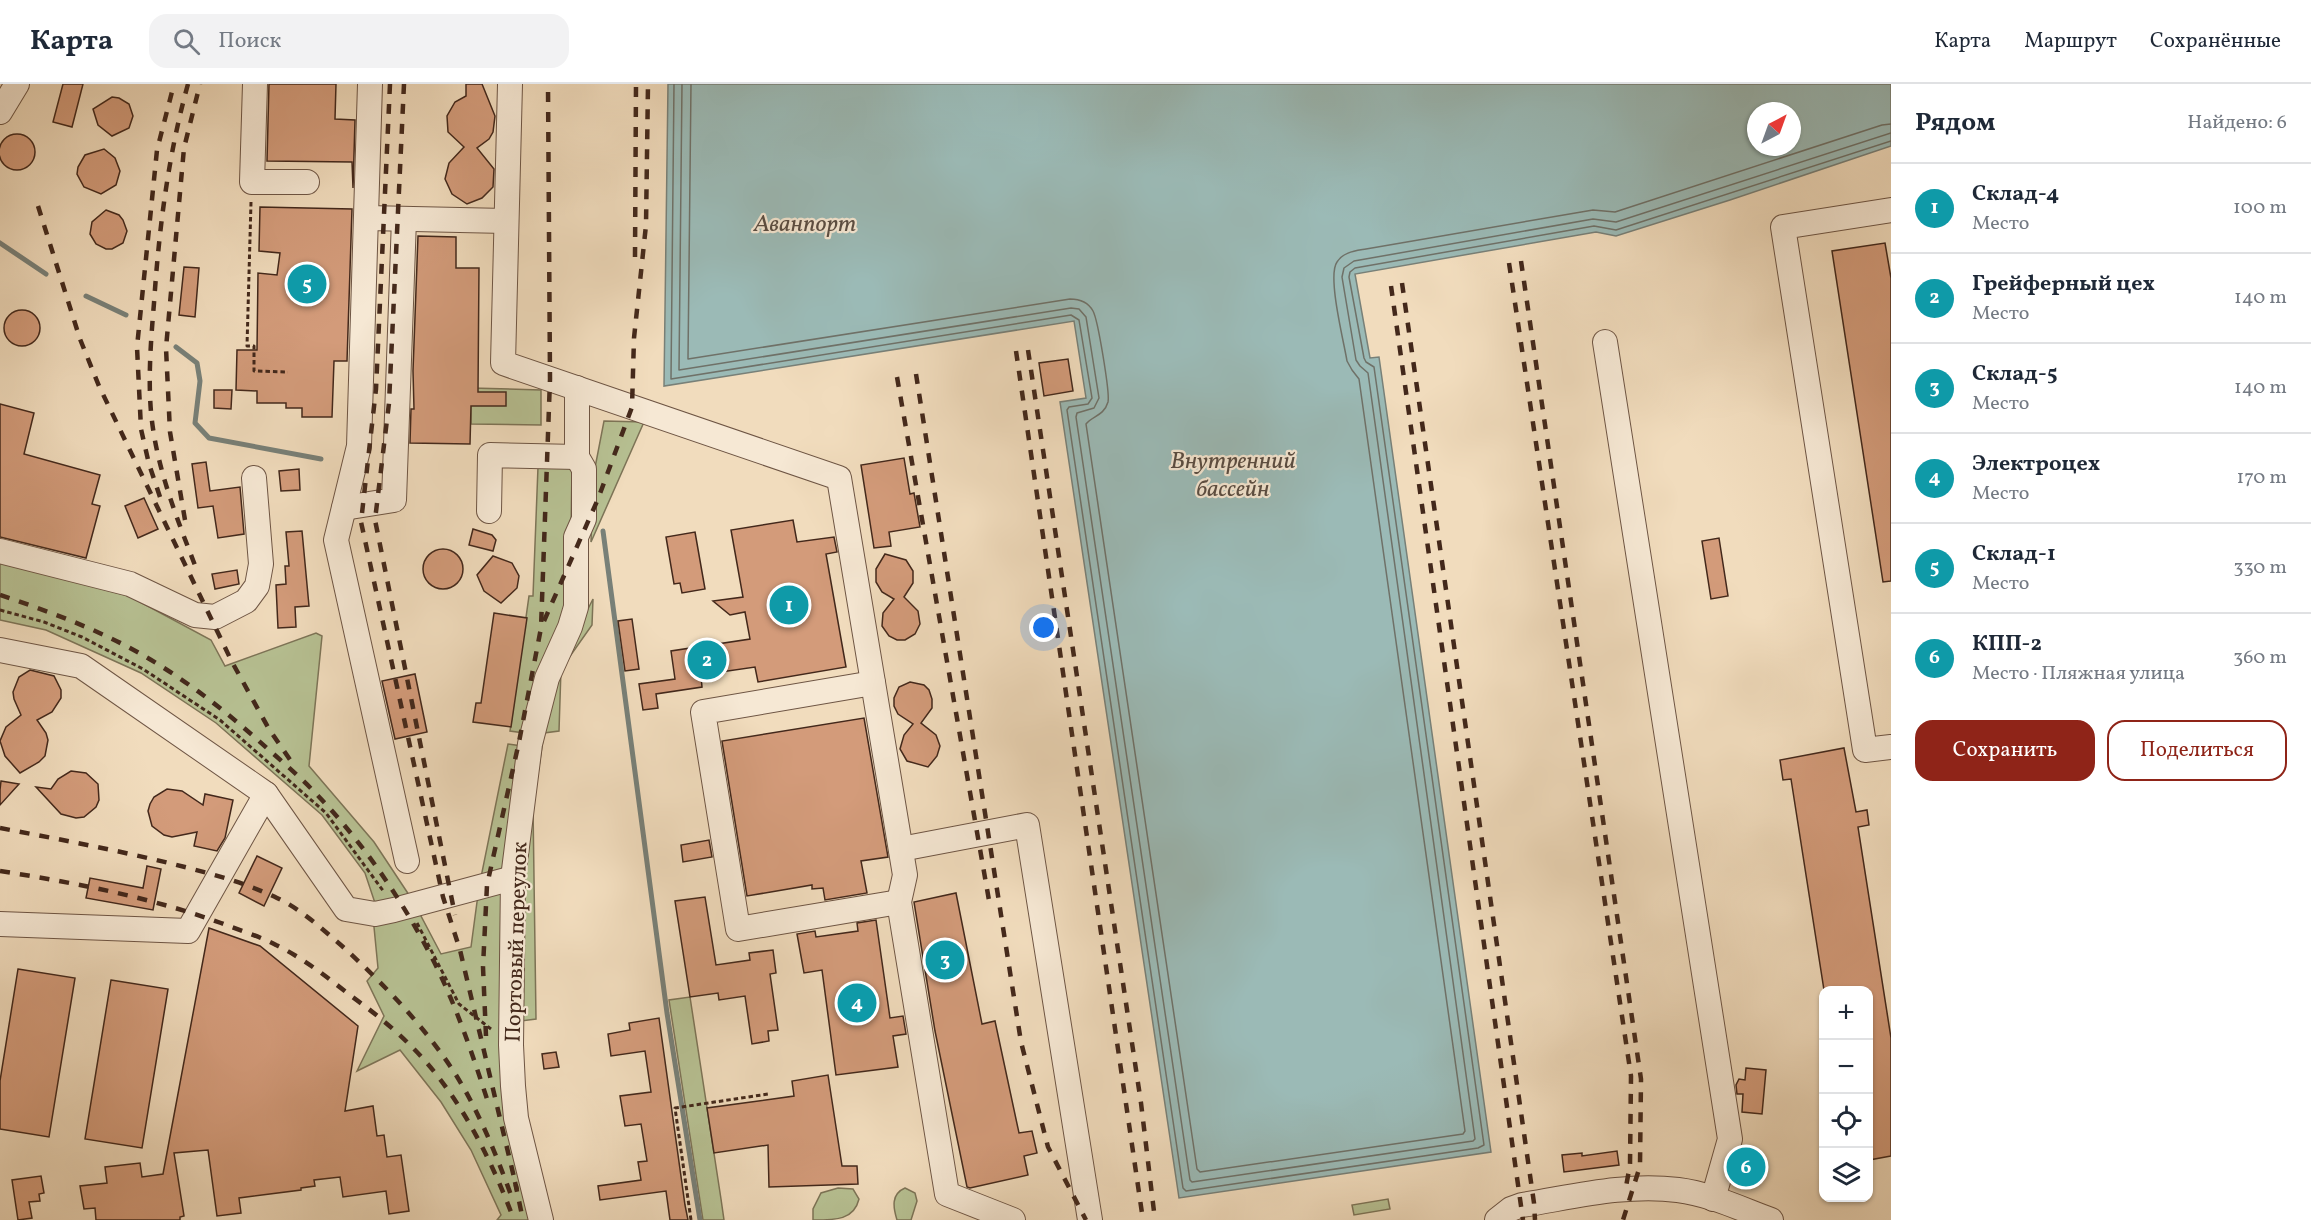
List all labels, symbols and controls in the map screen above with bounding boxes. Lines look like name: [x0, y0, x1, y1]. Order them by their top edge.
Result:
search box: [149, 14, 569, 68]
text: Карта: [30, 22, 113, 61]
icon: search: [170, 25, 203, 58]
text: Поиск: [218, 26, 281, 57]
text: Карта: [1934, 27, 1991, 56]
text: Маршрут: [2024, 27, 2117, 56]
text: Сохранённые: [2150, 27, 2281, 56]
north arrow: [1747, 102, 1801, 156]
text: Рядом: [1915, 105, 1995, 141]
text: Найдено: 6: [2187, 109, 2287, 137]
text: Склад-4: [1972, 179, 2059, 210]
text: 1: [1930, 194, 1939, 222]
text: 100 m: [2233, 194, 2287, 222]
water label: Аванпорт: [753, 208, 856, 242]
text: Место: [1972, 210, 2029, 238]
pin: 5: [288, 262, 326, 306]
text: Грейферный цех: [1972, 269, 2155, 300]
text: 2: [1929, 284, 1940, 312]
text: 140 m: [2234, 284, 2287, 312]
text: Место: [1972, 300, 2029, 328]
text: Склад-5: [1972, 359, 2058, 390]
text: 3: [1929, 374, 1940, 402]
text: 140 m: [2234, 374, 2287, 402]
text: Место: [1972, 390, 2029, 418]
water label: Внутренний бассейн: [1170, 445, 1296, 507]
text: Электроцех: [1972, 449, 2100, 480]
text: 4: [1928, 464, 1941, 492]
text: 170 m: [2237, 464, 2287, 492]
text: Место: [1972, 480, 2029, 508]
text: Склад-1: [1972, 539, 2056, 570]
text: 5: [1930, 554, 1939, 582]
text: 330 m: [2233, 554, 2287, 582]
text: Место: [1972, 570, 2029, 598]
pin: 1: [770, 582, 808, 628]
your location: [1029, 613, 1058, 642]
text: КПП-2: [1972, 629, 2042, 660]
pin: 2: [688, 638, 726, 682]
text: 6: [1929, 644, 1940, 672]
text: 360 m: [2233, 644, 2287, 672]
text: Место · Пляжная улица: [1972, 660, 2185, 688]
button: Сохранить: [1915, 720, 2095, 781]
button: Поделиться: [2107, 720, 2287, 781]
street label: Портовый переулок: [499, 841, 536, 1043]
pin: 3: [926, 938, 964, 982]
pin: 4: [838, 980, 876, 1026]
map controls: [1819, 986, 1873, 1202]
button: +: [1819, 986, 1873, 1040]
button: −: [1819, 1040, 1873, 1094]
button: locate: [1819, 1094, 1873, 1148]
pin: 6: [1726, 1144, 1766, 1190]
button: layers: [1819, 1148, 1873, 1202]

